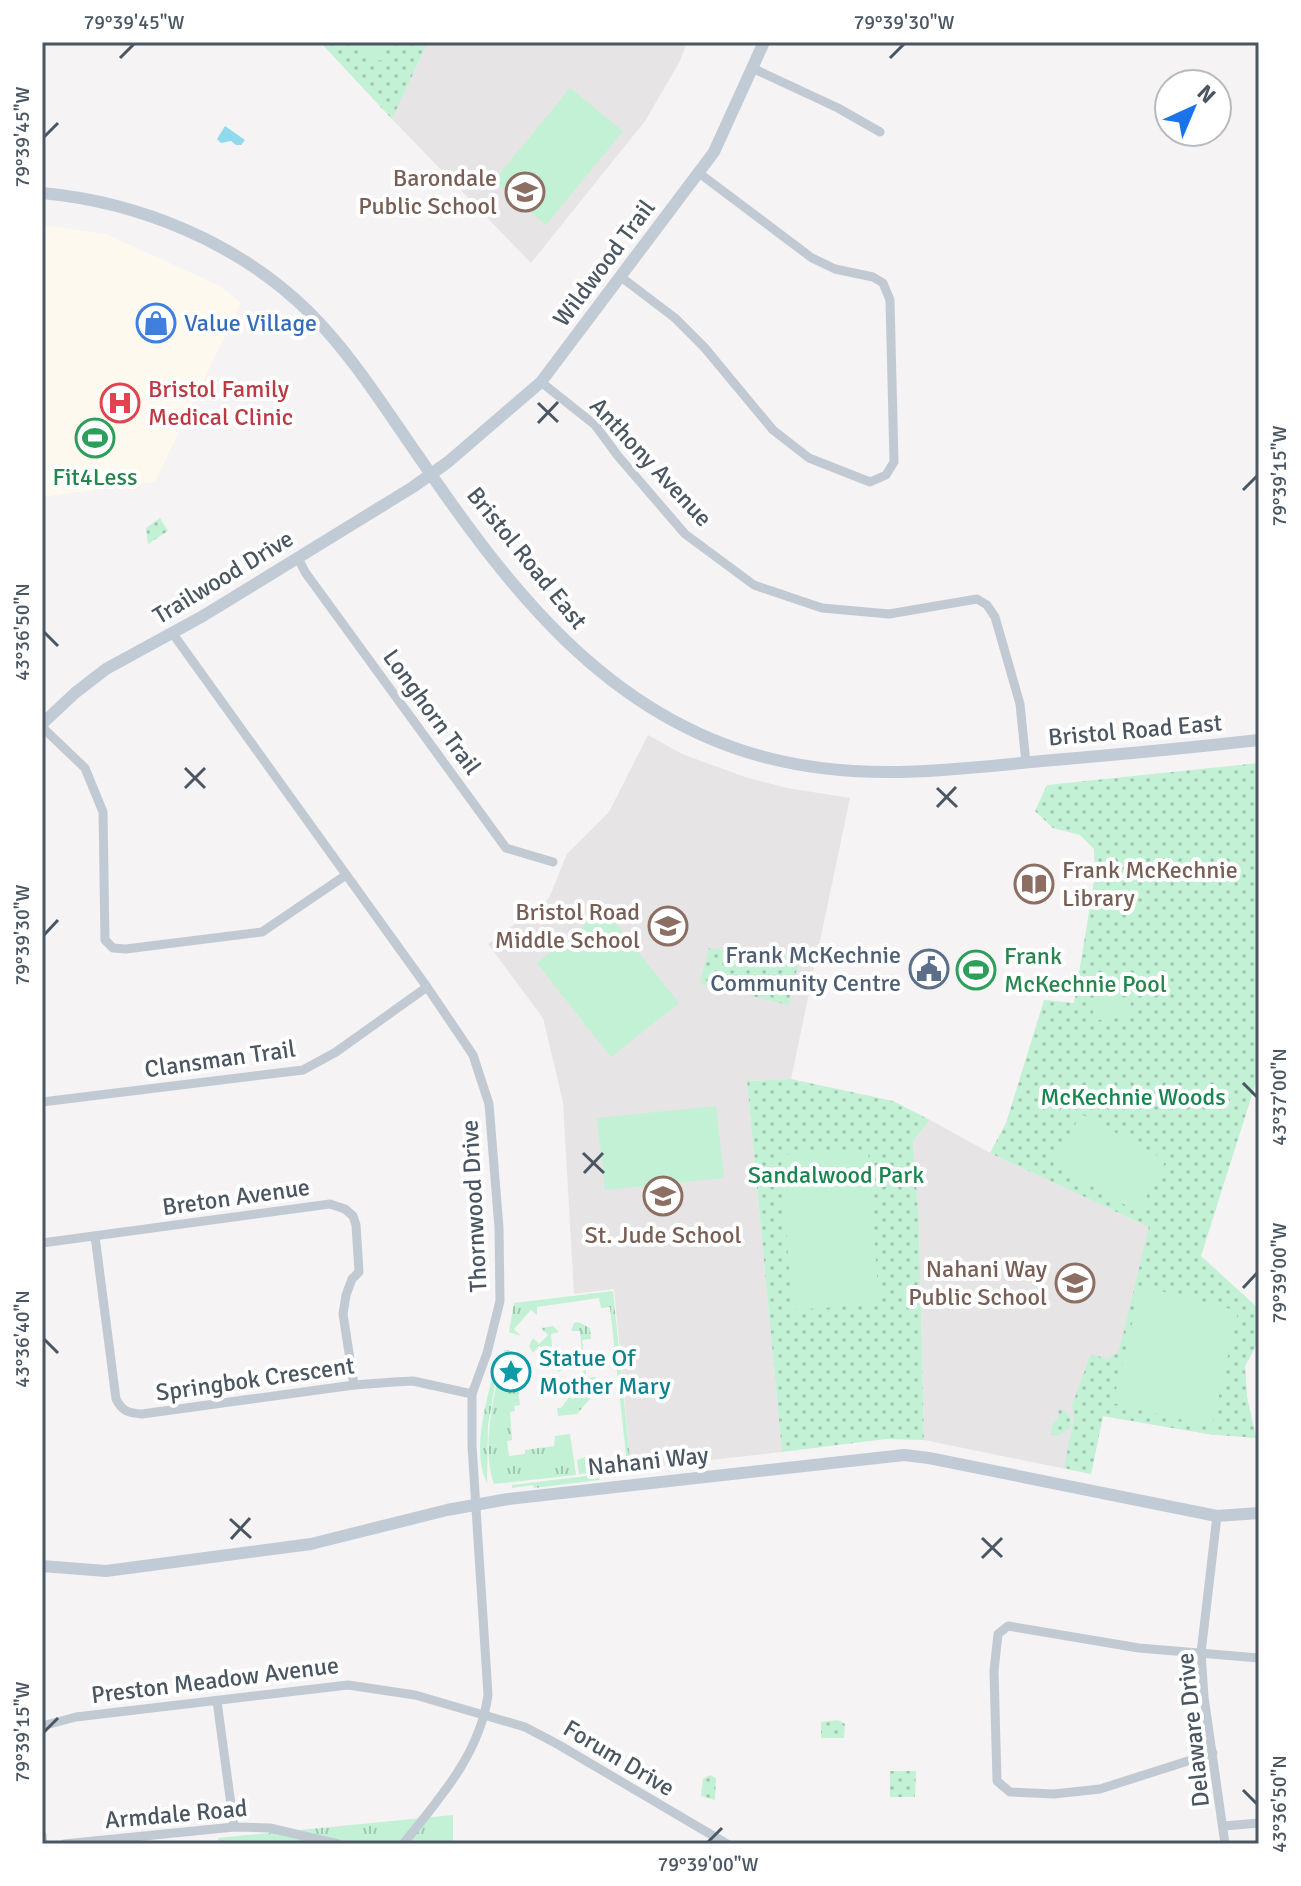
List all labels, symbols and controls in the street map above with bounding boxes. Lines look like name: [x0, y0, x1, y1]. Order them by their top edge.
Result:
text: 79°39'45"W: [83, 10, 185, 35]
text: 79°39'30"W: [853, 10, 955, 35]
north arrow: [1153, 68, 1233, 148]
text: N: [1192, 79, 1221, 109]
text: 79°39'45"W: [10, 86, 35, 188]
place label: Barondale Public School: [358, 163, 497, 221]
school or university icon: Barondale Public School: [504, 171, 546, 213]
street label: Wildwood Trail: [546, 193, 662, 333]
shop icon: Value Village: [135, 302, 177, 344]
place label: Value Village: [184, 308, 317, 338]
place label: Bristol Family Medical Clinic: [148, 374, 293, 432]
hospital icon: Bristol Family Medical Clinic: [99, 382, 141, 424]
street label: Anthony Avenue: [583, 391, 719, 533]
sports icon: Fit4Less: [74, 417, 116, 459]
text: 79°39'15"W: [1267, 425, 1292, 527]
place label: Fit4Less: [52, 462, 138, 492]
street label: Bristol Road East: [460, 481, 594, 635]
street label: Trailwood Drive: [147, 523, 299, 631]
text: 43°36'50"N: [10, 583, 35, 681]
street label: Longhorn Trail: [376, 643, 488, 781]
street label: Bristol Road East: [1047, 707, 1223, 753]
place label: Frank McKechnie Library: [1062, 855, 1238, 913]
library icon: Frank McKechnie Library: [1013, 863, 1055, 905]
text: 79°39'30"W: [10, 884, 35, 986]
place label: Bristol Road Middle School: [495, 897, 640, 955]
school or university icon: Bristol Road Middle School: [647, 905, 689, 947]
place label: Frank McKechnie Community Centre: [710, 940, 901, 998]
place label: Frank McKechnie Pool: [1004, 941, 1167, 999]
public building icon: Frank McKechnie Community Centre: [908, 948, 950, 990]
sports icon: Frank McKechnie Pool: [955, 949, 997, 991]
street label: Clansman Trail: [143, 1034, 297, 1084]
text: 43°37'00"N: [1267, 1048, 1292, 1146]
park label: McKechnie Woods: [1040, 1082, 1226, 1112]
street label: Thornwood Drive: [455, 1119, 493, 1293]
park label: Sandalwood Park: [748, 1160, 924, 1190]
street label: Breton Avenue: [160, 1172, 312, 1222]
school or university icon: St. Jude School: [642, 1175, 684, 1217]
place label: St. Jude School: [585, 1220, 741, 1250]
text: 79°39'00"W: [1267, 1222, 1292, 1324]
place label: Nahani Way Public School: [908, 1254, 1047, 1312]
school or university icon: Nahani Way Public School: [1054, 1262, 1096, 1304]
text: 43°36'40"N: [10, 1290, 35, 1388]
place label: Statue Of Mother Mary: [539, 1343, 670, 1401]
street label: Springbok Crescent: [154, 1350, 356, 1408]
place icon: Statue Of Mother Mary: [490, 1351, 532, 1393]
street label: Nahani Way: [586, 1440, 710, 1482]
street label: Preston Meadow Avenue: [89, 1650, 341, 1710]
street label: Delaware Drive: [1170, 1651, 1216, 1809]
text: 79°39'15"W: [10, 1681, 35, 1783]
street label: Forum Drive: [558, 1713, 680, 1803]
text: 43°36'50"N: [1267, 1755, 1292, 1853]
street label: Armdale Road: [103, 1793, 249, 1835]
text: 79°39'00"W: [657, 1852, 759, 1877]

